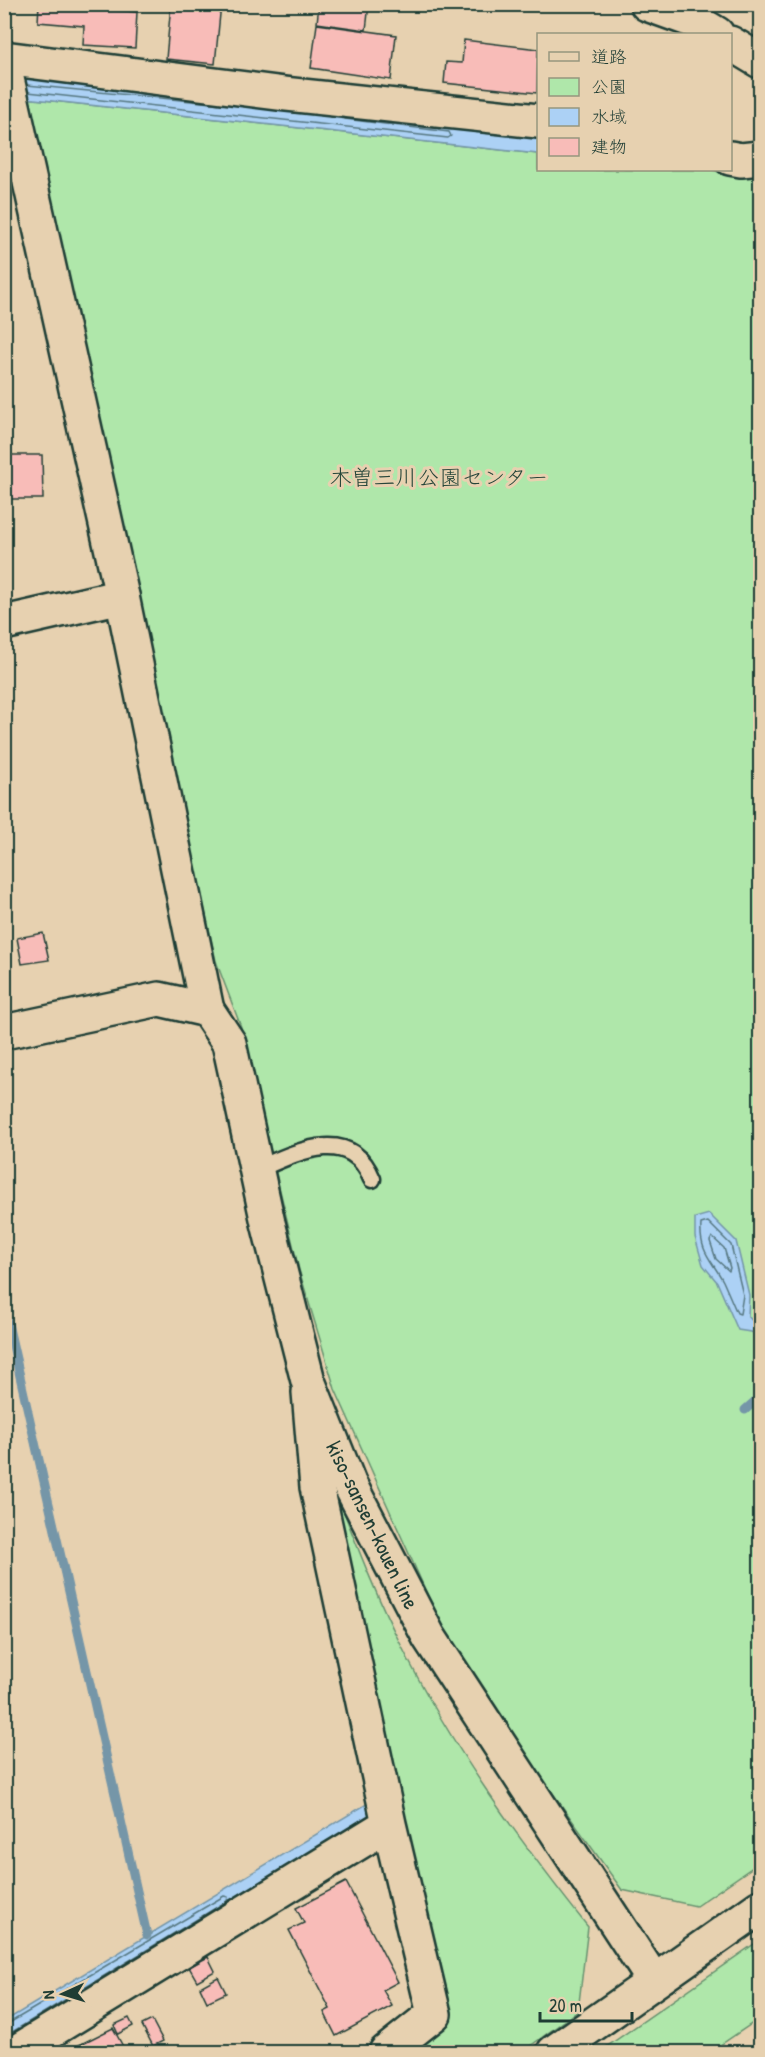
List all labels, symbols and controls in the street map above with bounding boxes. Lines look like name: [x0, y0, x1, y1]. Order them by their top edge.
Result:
legend: [537, 33, 732, 171]
text: 道路: [591, 44, 627, 69]
text: 公園: [591, 74, 627, 99]
text: 水域: [591, 104, 627, 129]
text: 建物: [591, 134, 627, 159]
park label: 木曽三川公園センター: [329, 462, 549, 492]
street label: kiso-sansen-kouen line: [319, 1436, 427, 1614]
north arrow: [33, 1964, 93, 2024]
scale bar: [540, 1985, 632, 2023]
text: N: [37, 1990, 59, 2000]
text: 20 m: [549, 1993, 582, 2018]

